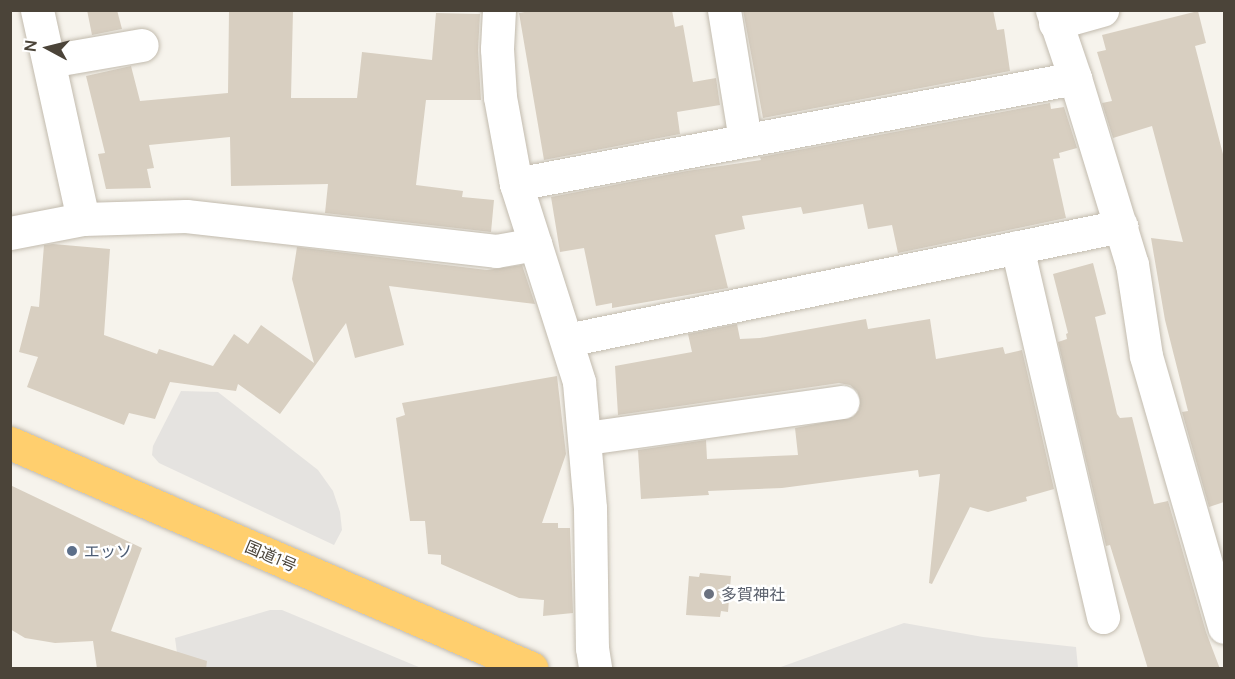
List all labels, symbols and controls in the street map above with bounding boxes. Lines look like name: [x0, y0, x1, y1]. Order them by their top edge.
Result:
north arrow: [18, 18, 78, 78]
text: N: [19, 39, 42, 53]
street label: 国道1号: [242, 537, 300, 575]
place label: エッソ: [84, 541, 132, 561]
marker: エッソ: [65, 544, 79, 558]
place label: 多賀神社: [721, 584, 785, 604]
marker: 多賀神社: [702, 587, 716, 601]

